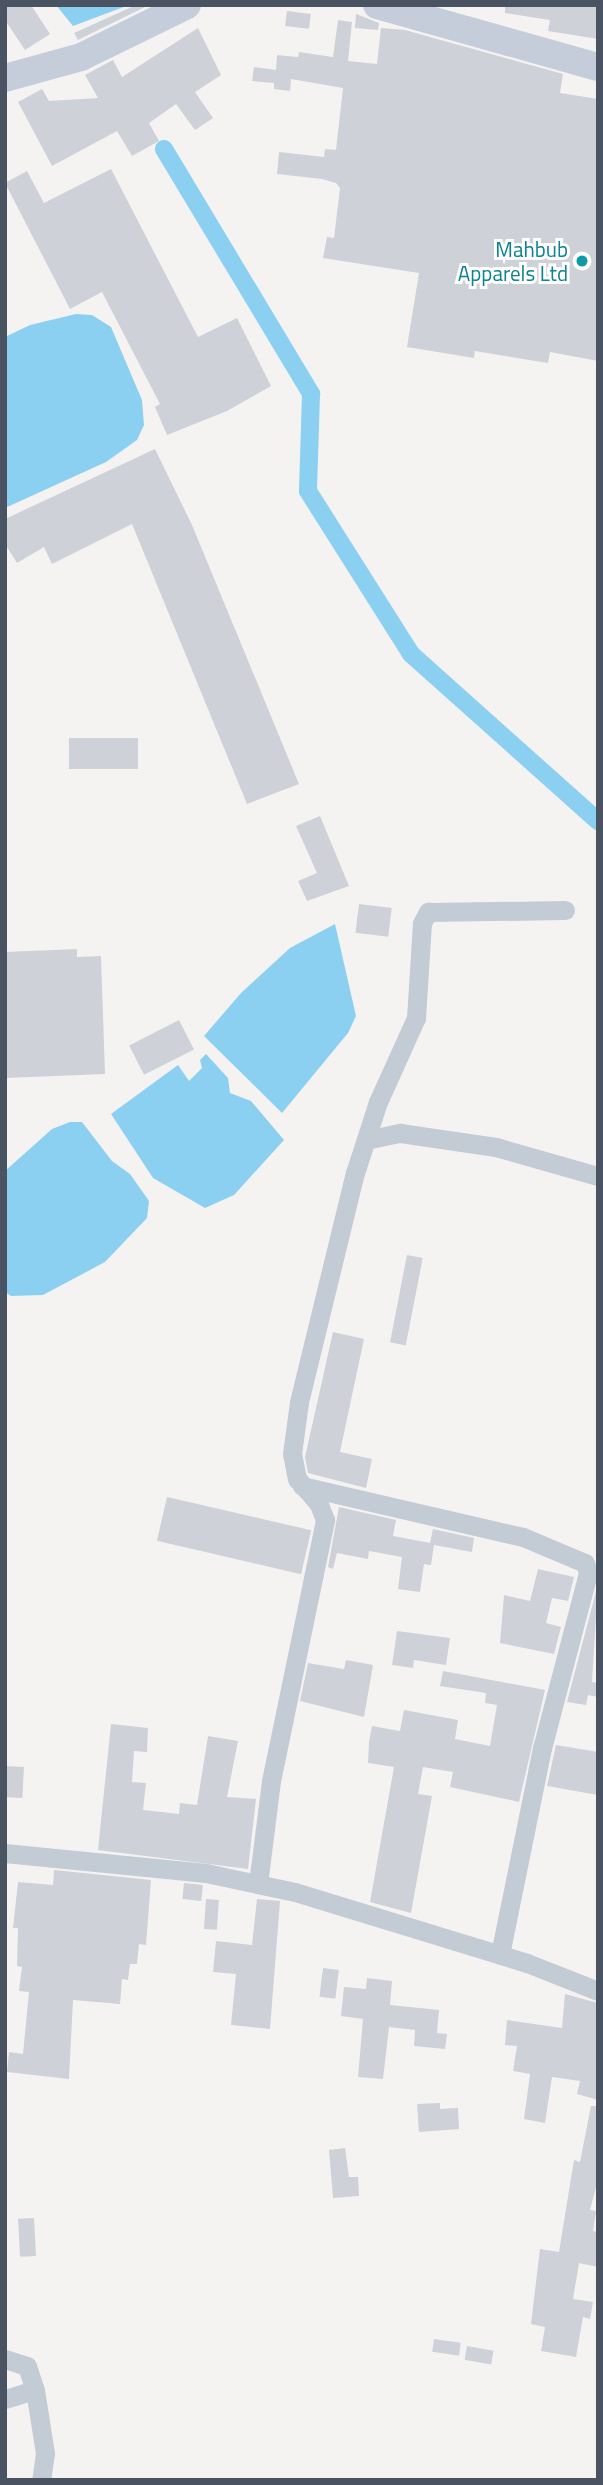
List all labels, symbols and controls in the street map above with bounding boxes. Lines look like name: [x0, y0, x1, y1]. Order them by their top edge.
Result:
place label: Mahbub Apparels Ltd: [458, 236, 568, 286]
marker: Mahbub Apparels Ltd: [574, 253, 590, 269]

